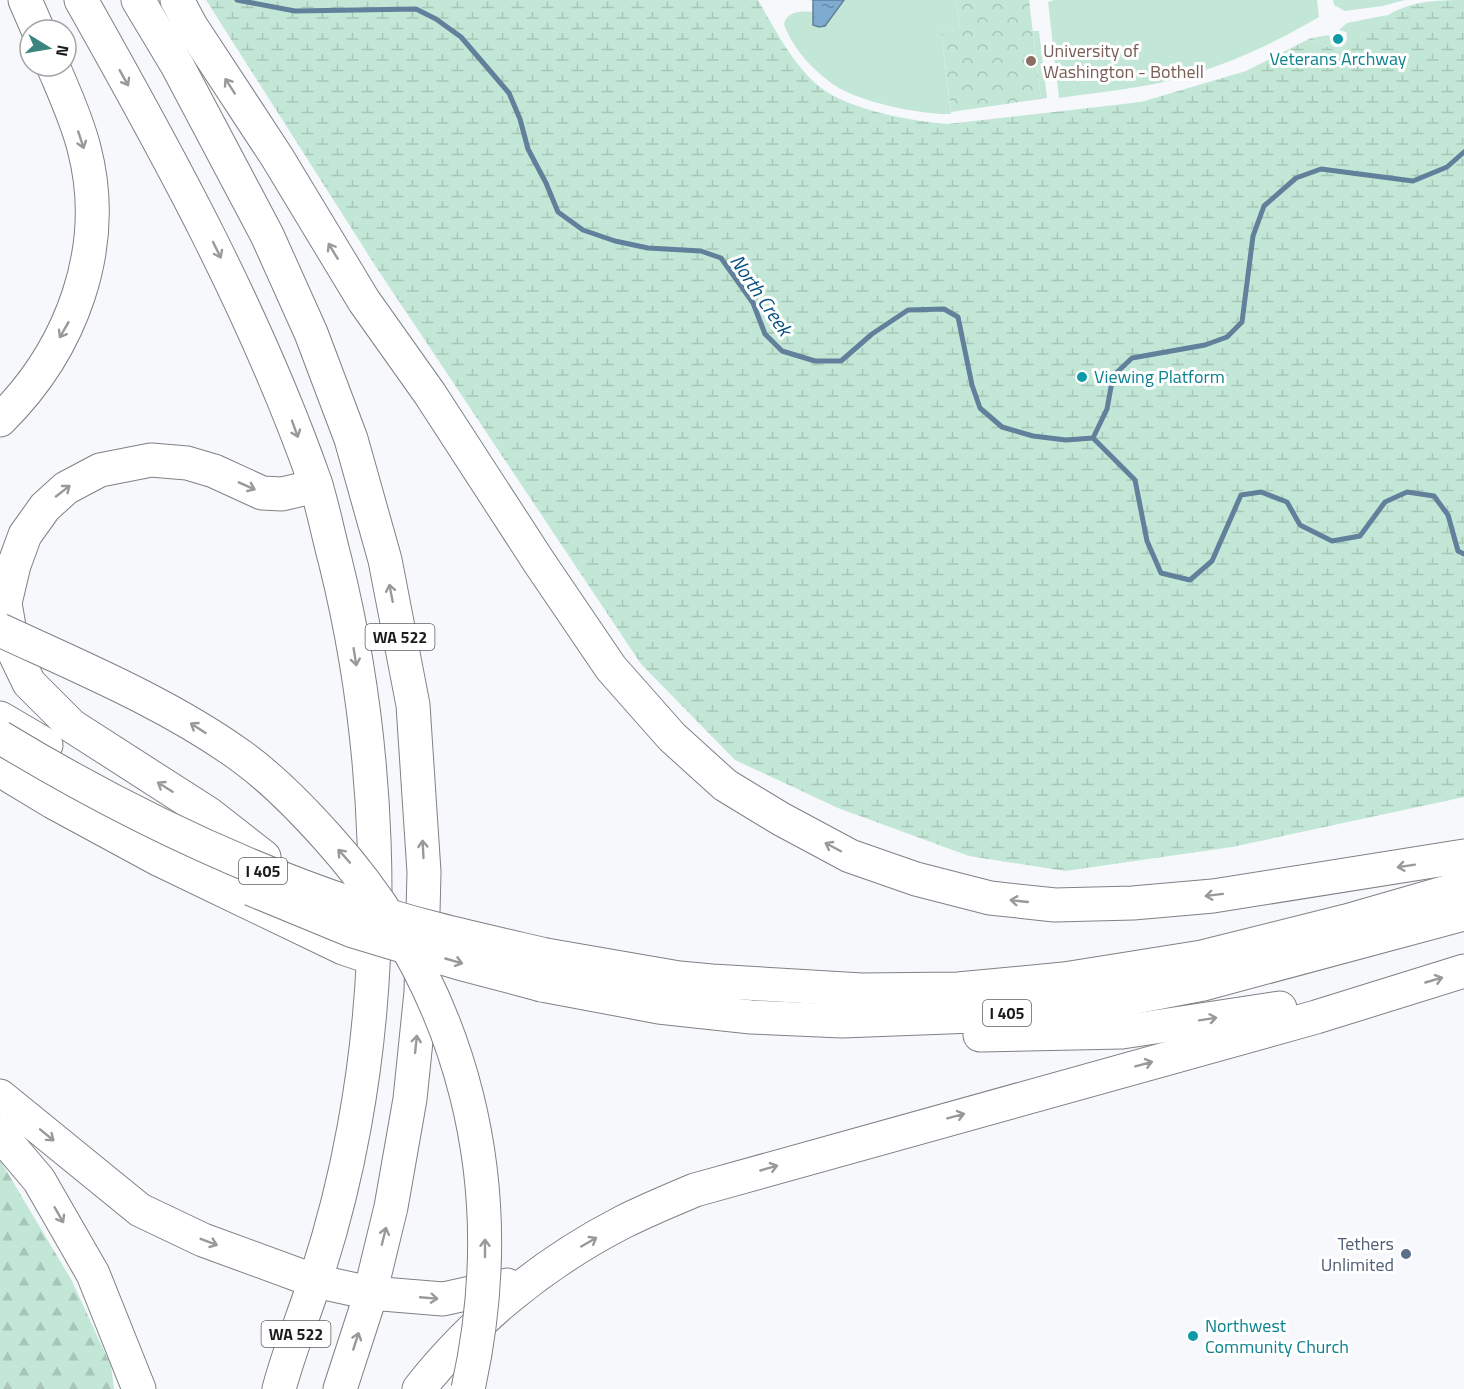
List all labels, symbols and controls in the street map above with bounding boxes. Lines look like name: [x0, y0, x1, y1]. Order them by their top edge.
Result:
north arrow: [18, 18, 78, 78]
marker: Veterans Archway: [1331, 32, 1345, 46]
place label: University of Washington - Bothell: [1043, 37, 1204, 85]
text: N: [50, 43, 76, 59]
place label: Veterans Archway: [1269, 45, 1407, 72]
marker: University of Washington - Bothell: [1024, 54, 1038, 68]
one-way arrow: [119, 69, 130, 87]
one-way arrow: [224, 78, 236, 95]
one-way arrow: [77, 130, 88, 149]
one-way arrow: [211, 241, 223, 259]
one-way arrow: [327, 243, 339, 260]
water label: North Creek: [723, 248, 801, 344]
one-way arrow: [58, 321, 70, 338]
place label: Viewing Platform: [1094, 363, 1225, 390]
marker: Viewing Platform: [1075, 370, 1089, 384]
one-way arrow: [290, 419, 301, 437]
one-way arrow: [237, 481, 255, 493]
one-way arrow: [55, 485, 71, 498]
one-way arrow: [385, 584, 396, 604]
road number: WA 522: [366, 624, 434, 650]
one-way arrow: [349, 647, 360, 667]
one-way arrow: [191, 722, 207, 734]
one-way arrow: [157, 781, 174, 793]
one-way arrow: [417, 840, 428, 859]
one-way arrow: [824, 841, 842, 852]
one-way arrow: [337, 849, 351, 864]
road number: I 405: [239, 858, 287, 884]
one-way arrow: [1397, 860, 1417, 871]
one-way arrow: [1204, 890, 1224, 901]
one-way arrow: [1010, 895, 1030, 906]
one-way arrow: [444, 956, 463, 967]
one-way arrow: [1424, 974, 1443, 985]
road number: I 405: [983, 1000, 1031, 1026]
one-way arrow: [1198, 1013, 1218, 1024]
one-way arrow: [411, 1034, 422, 1054]
one-way arrow: [1134, 1057, 1153, 1069]
one-way arrow: [947, 1109, 966, 1121]
one-way arrow: [39, 1129, 55, 1142]
one-way arrow: [759, 1162, 778, 1174]
one-way arrow: [53, 1206, 65, 1223]
one-way arrow: [379, 1227, 390, 1246]
place label: Tethers Unlimited: [1321, 1230, 1394, 1278]
one-way arrow: [580, 1235, 597, 1247]
one-way arrow: [199, 1237, 218, 1248]
one-way arrow: [479, 1239, 491, 1259]
marker: Tethers Unlimited: [1399, 1247, 1413, 1261]
one-way arrow: [418, 1293, 438, 1304]
place label: Northwest Community Church: [1205, 1312, 1349, 1360]
road number: WA 522: [262, 1321, 330, 1347]
marker: Northwest Community Church: [1186, 1329, 1200, 1343]
one-way arrow: [351, 1332, 362, 1351]

